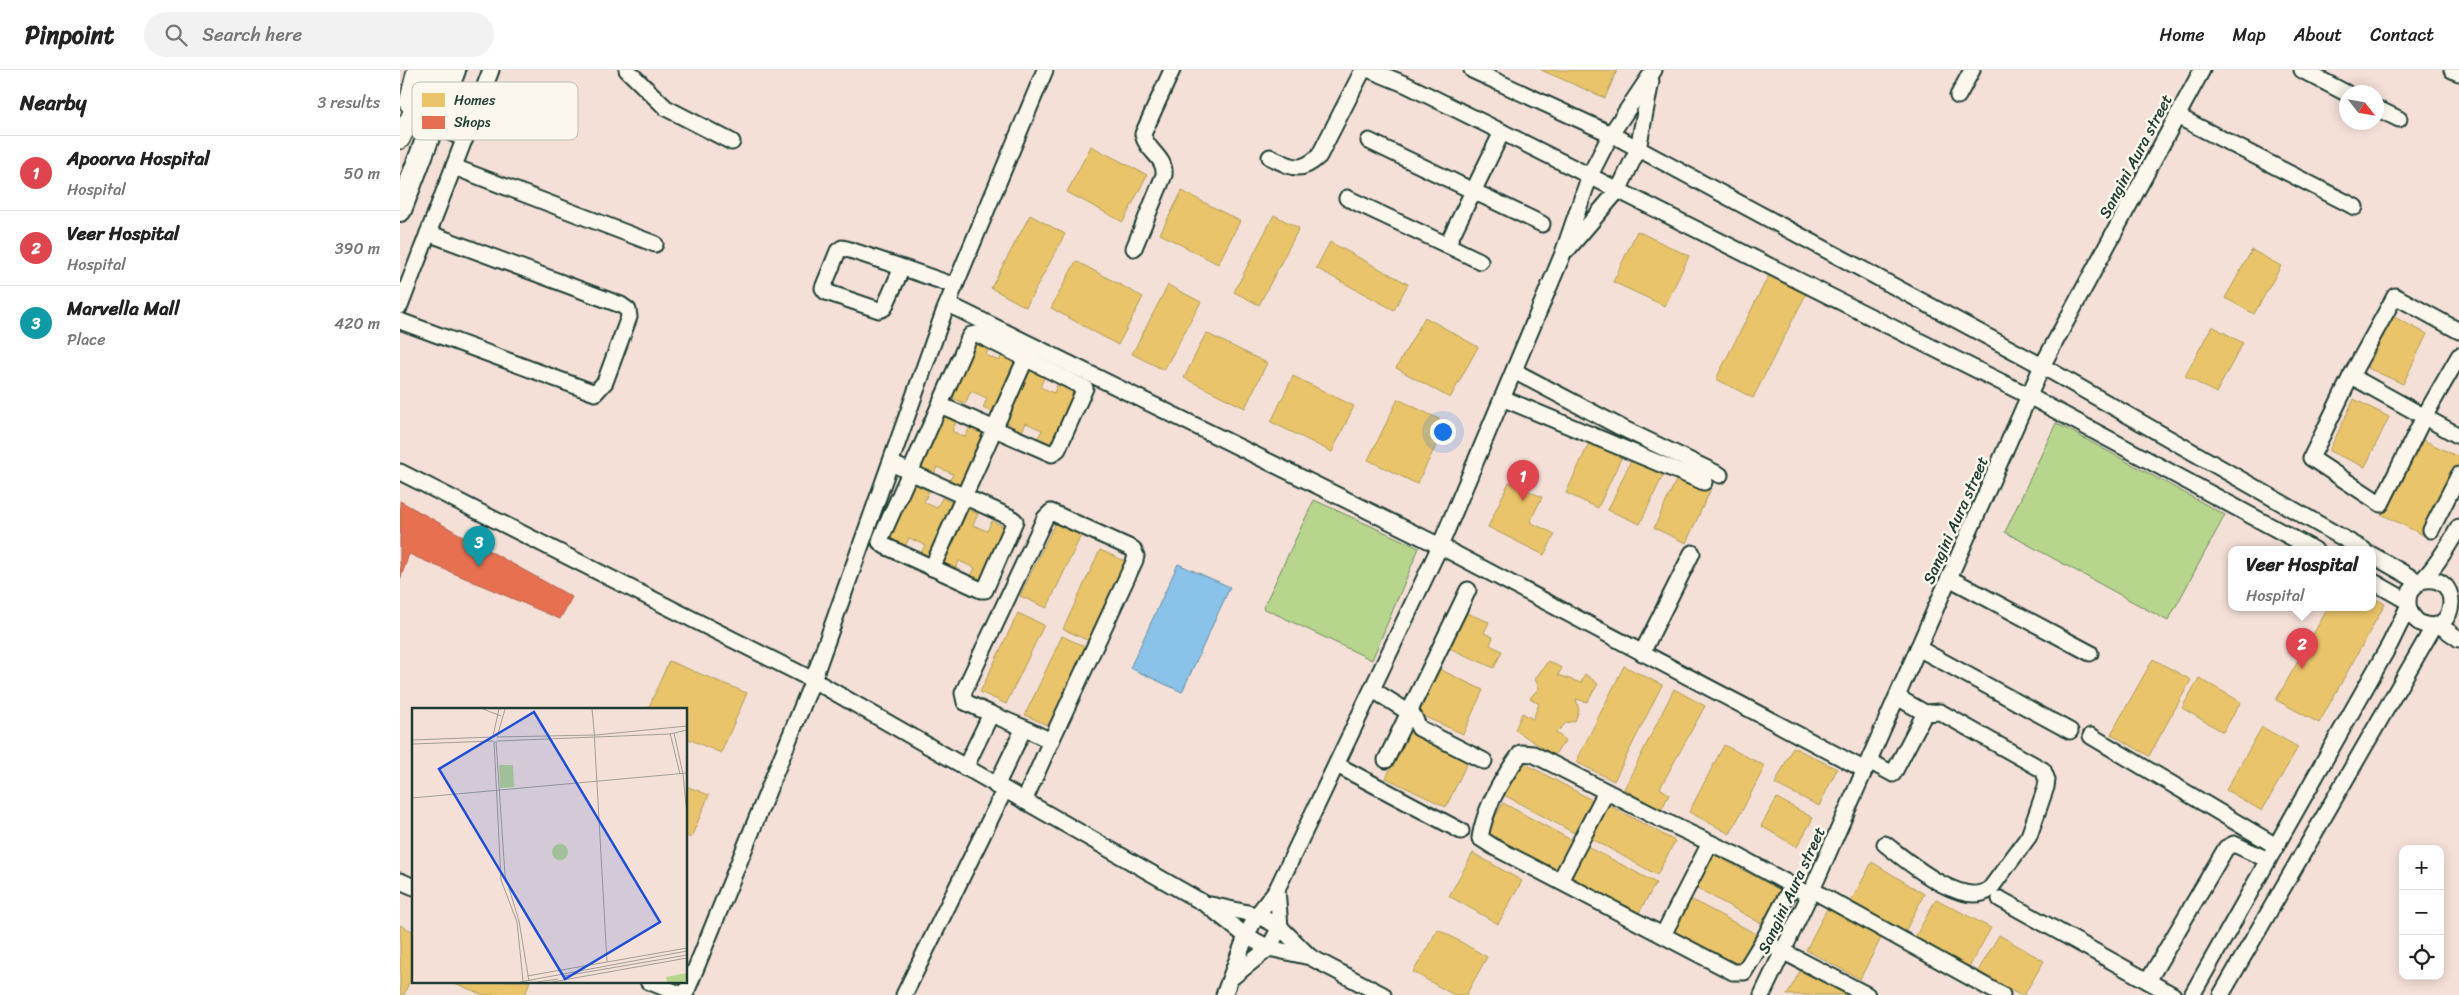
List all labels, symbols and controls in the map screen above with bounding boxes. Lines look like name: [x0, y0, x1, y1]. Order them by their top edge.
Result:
search box: [144, 12, 494, 57]
text: Pinpoint: [25, 14, 114, 56]
text: Search here: [202, 18, 302, 51]
text: Home: [2160, 19, 2205, 51]
text: Map: [2233, 19, 2266, 51]
text: About: [2294, 19, 2342, 51]
text: Contact: [2370, 19, 2434, 51]
icon: search: [162, 21, 190, 49]
legend: [412, 82, 578, 140]
text: Nearby: [20, 84, 86, 122]
north arrow: [2339, 85, 2384, 130]
text: 3 results: [317, 88, 380, 117]
text: Homes: [454, 88, 496, 113]
street label: Sangini Aura street: [2090, 89, 2181, 224]
text: Shops: [454, 110, 491, 135]
text: Apoorva Hospital: [67, 142, 210, 175]
text: 1: [33, 159, 39, 188]
text: 50 m: [344, 159, 380, 188]
text: Hospital: [67, 175, 126, 204]
text: Veer Hospital: [67, 217, 179, 250]
text: 2: [31, 234, 41, 263]
text: 390 m: [335, 234, 380, 263]
text: Hospital: [67, 250, 126, 279]
text: Marvella Mall: [67, 292, 180, 325]
text: 3: [32, 309, 40, 338]
text: 420 m: [334, 309, 380, 338]
text: Place: [67, 325, 106, 354]
your location: [1430, 419, 1456, 445]
street label: Sangini Aura street: [1914, 451, 1997, 589]
pin: 1: [1507, 460, 1539, 501]
pin: 3: [463, 526, 495, 567]
popup: [2228, 546, 2376, 611]
text: Veer Hospital: [2246, 548, 2358, 581]
text: Hospital: [2246, 581, 2305, 610]
pin: 2: [2286, 628, 2318, 669]
inset map: [412, 708, 688, 982]
street label: Sangini Aura street: [1749, 822, 1834, 959]
map controls: [2399, 845, 2444, 980]
button: +: [2399, 845, 2444, 890]
button: −: [2399, 890, 2444, 935]
button: locate: [2399, 935, 2444, 980]

